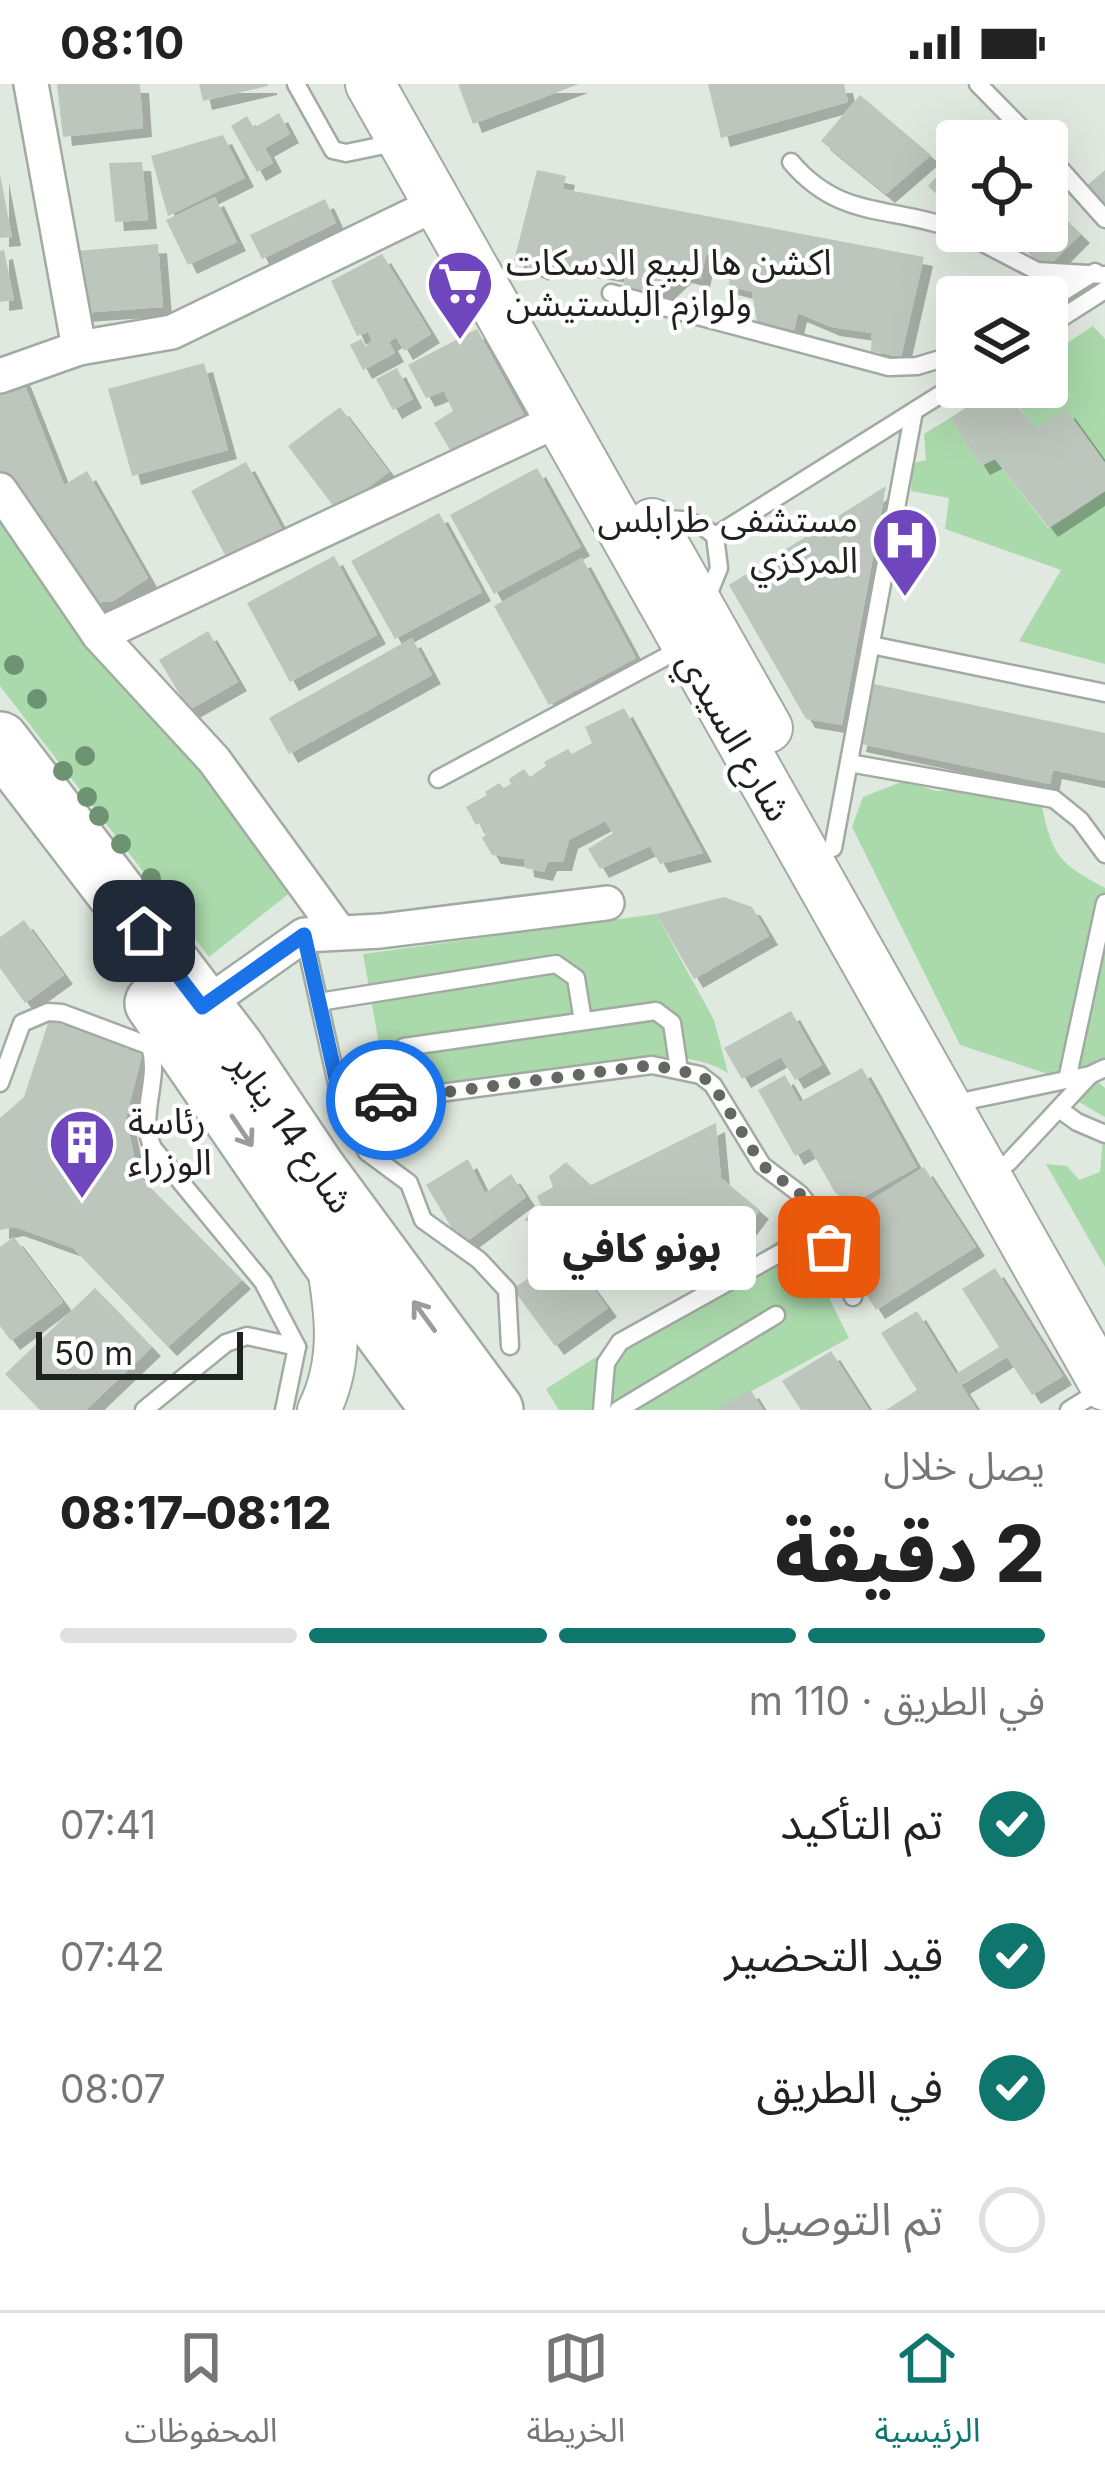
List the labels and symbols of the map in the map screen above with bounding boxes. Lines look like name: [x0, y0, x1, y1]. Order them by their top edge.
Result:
place label: اكشن ها لبيع الدسكات ولوازم البلستيشن: [506, 240, 832, 331]
supermarket icon: اكشن ها لبيع الدسكات ولوازم البلستيشن: [425, 248, 495, 342]
place label: مستشفى طرابلس المركزي: [598, 497, 858, 588]
hospital icon: مستشفى طرابلس المركزي: [870, 505, 940, 599]
street label: شارع السيدي: [663, 643, 801, 832]
pin: [93, 880, 195, 982]
courier: [326, 1040, 446, 1160]
street label: شارع 14 يناير: [216, 1042, 364, 1224]
place label: رئاسة الوزراء: [128, 1099, 212, 1184]
building icon: رئاسة الوزراء: [47, 1107, 117, 1201]
one-way arrow: [229, 1113, 254, 1147]
pin: [778, 1196, 880, 1298]
callout: بونو كافي: [529, 1205, 757, 1289]
one-way arrow: [412, 1300, 438, 1333]
scale bar: [36, 1326, 243, 1379]

